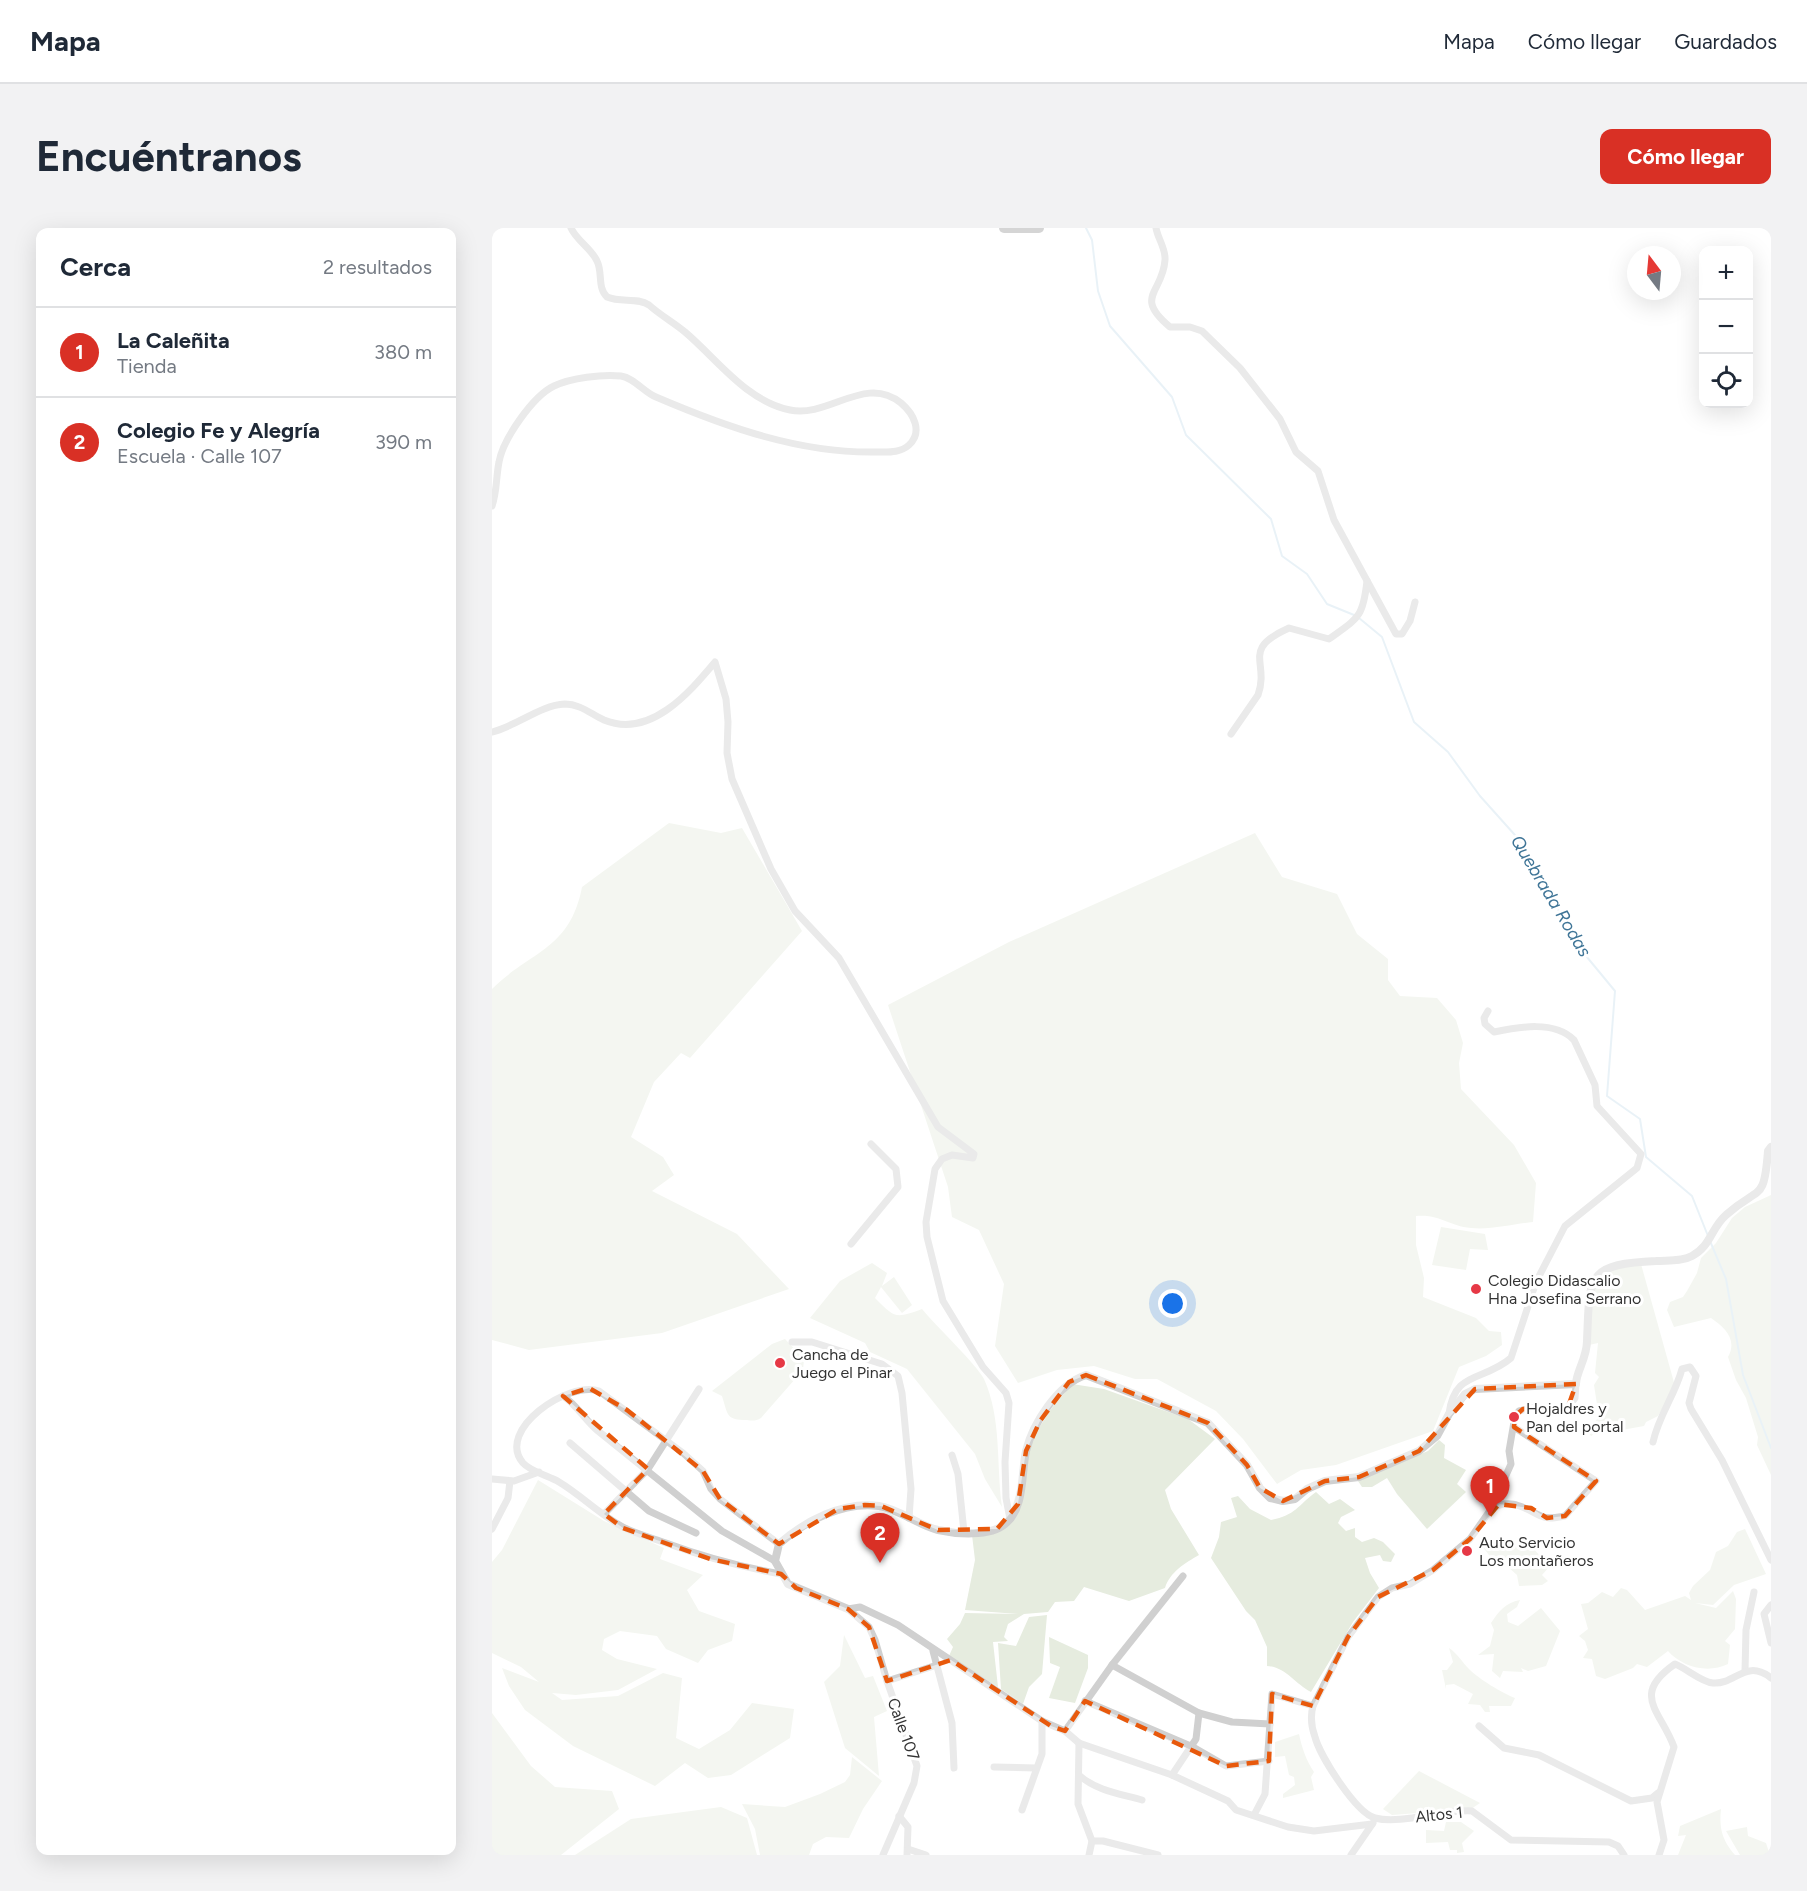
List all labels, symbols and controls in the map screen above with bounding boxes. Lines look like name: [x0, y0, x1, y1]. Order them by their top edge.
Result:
text: Mapa: [30, 24, 101, 58]
text: Mapa: [1443, 29, 1495, 54]
text: Cómo llegar: [1528, 29, 1641, 54]
text: Guardados: [1674, 29, 1777, 54]
button: Cómo llegar: [1600, 129, 1771, 184]
text: Encuéntranos: [36, 131, 302, 182]
north arrow: [1627, 246, 1681, 300]
map controls: [1699, 246, 1753, 408]
button: +: [1699, 246, 1753, 300]
text: Cerca: [60, 251, 131, 283]
text: 2 resultados: [323, 255, 432, 279]
button: −: [1699, 300, 1753, 354]
text: La Caleñita: [117, 327, 230, 354]
text: 1: [75, 340, 84, 364]
text: 380 m: [374, 340, 432, 364]
text: Tienda: [117, 354, 177, 378]
button: locate: [1699, 354, 1753, 408]
text: Colegio Fe y Alegría: [117, 417, 320, 444]
text: 2: [74, 430, 85, 454]
text: 390 m: [375, 430, 432, 454]
text: Escuela · Calle 107: [117, 444, 282, 468]
water label: Quebrada Rodas: [1506, 831, 1596, 961]
place label: Colegio Didascalio Hna Josefina Serrano: [1488, 1271, 1641, 1308]
marker: Colegio Didascalio Hna Josefina Serrano: [1469, 1282, 1483, 1296]
your location: [1158, 1289, 1187, 1318]
place label: Cancha de Juego el Pinar: [792, 1345, 893, 1382]
marker: Cancha de Juego el Pinar: [773, 1356, 787, 1370]
place label: Hojaldres y Pan del portal: [1526, 1399, 1624, 1436]
marker: Hojaldres y Pan del portal: [1507, 1410, 1521, 1424]
pin: 1: [1470, 1466, 1510, 1516]
pin: 2: [860, 1514, 900, 1563]
place label: Auto Servicio Los montañeros: [1479, 1533, 1594, 1570]
marker: Auto Servicio Los montañeros: [1460, 1544, 1474, 1558]
street label: Calle 107: [884, 1695, 924, 1763]
street label: Altos 1: [1414, 1803, 1464, 1826]

